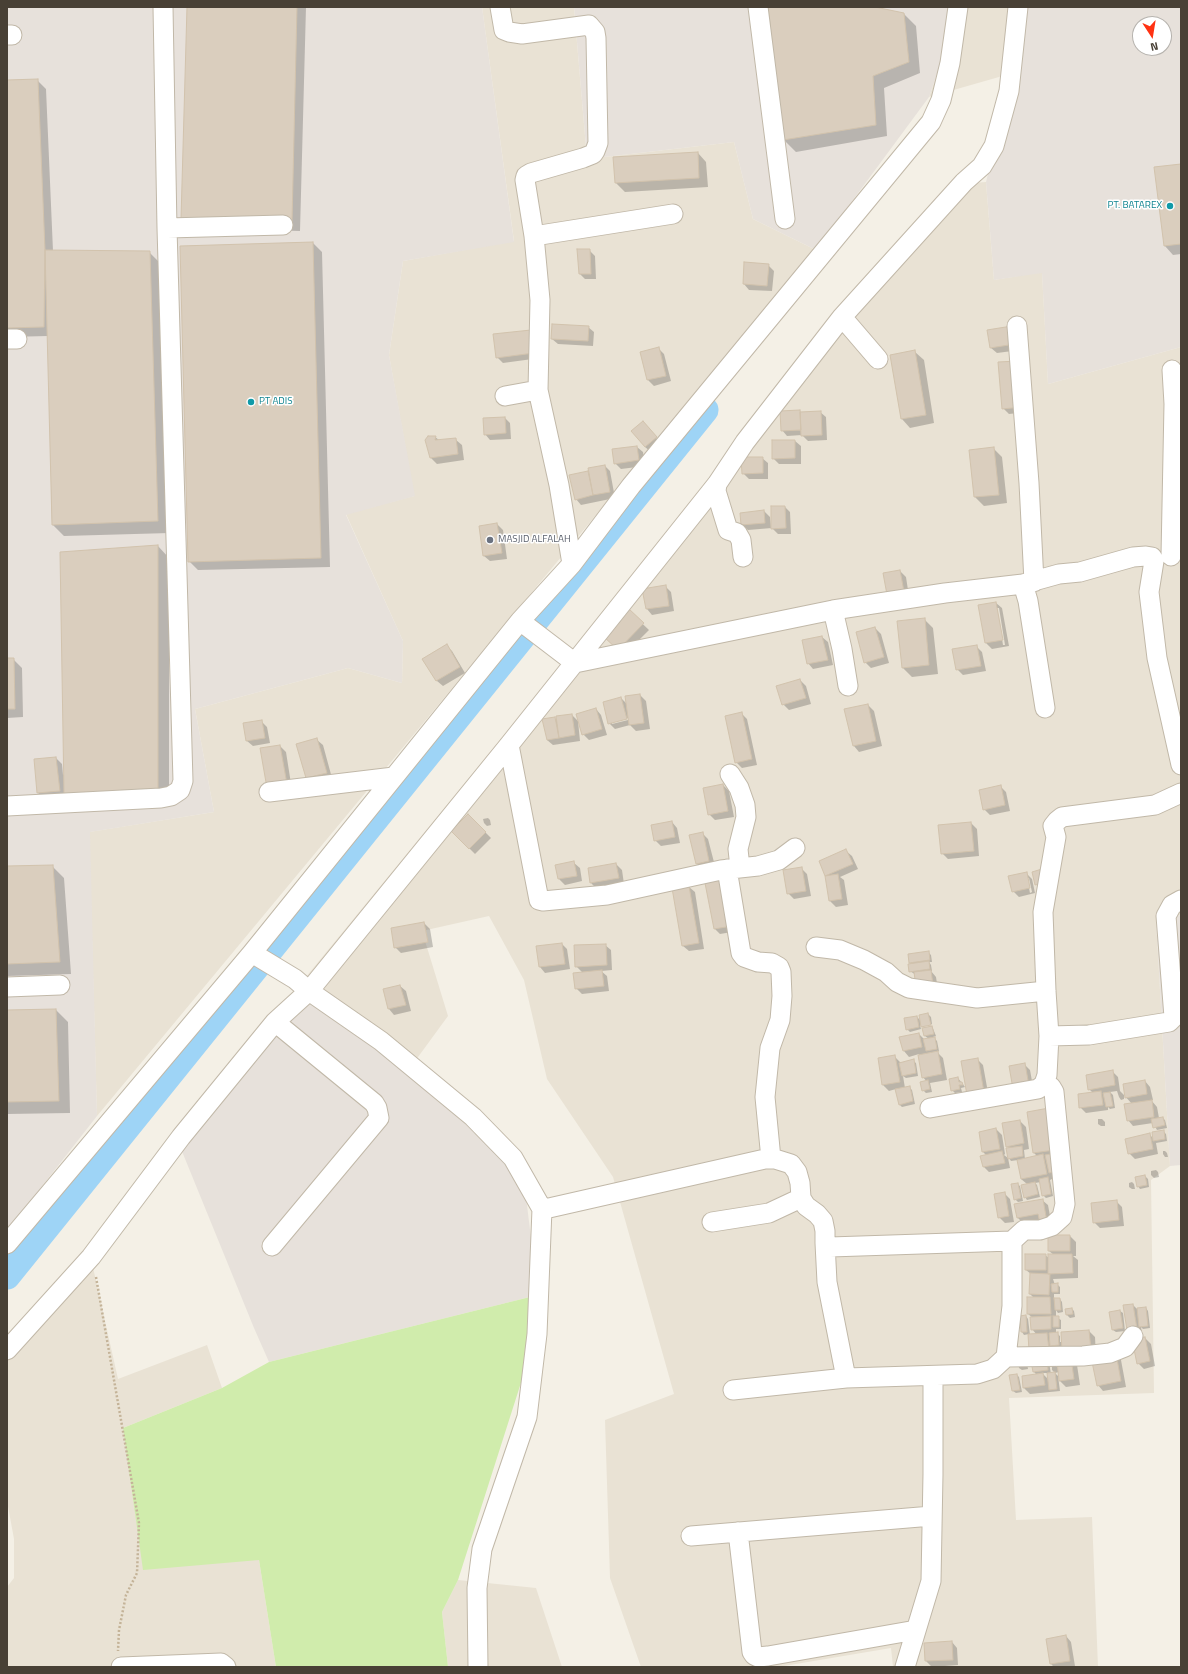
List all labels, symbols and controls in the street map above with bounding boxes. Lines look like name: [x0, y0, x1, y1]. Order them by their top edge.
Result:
north arrow: [1132, 16, 1172, 56]
text: N: [1149, 38, 1160, 55]
place label: PT. BATAREX: [1108, 200, 1162, 212]
marker: PT. BATAREX: [1165, 201, 1175, 211]
place label: PT ADIS: [259, 396, 293, 408]
marker: PT ADIS: [246, 397, 256, 407]
place label: MASJID ALFALAH: [498, 534, 571, 546]
marker: MASJID ALFALAH: [485, 535, 495, 545]

